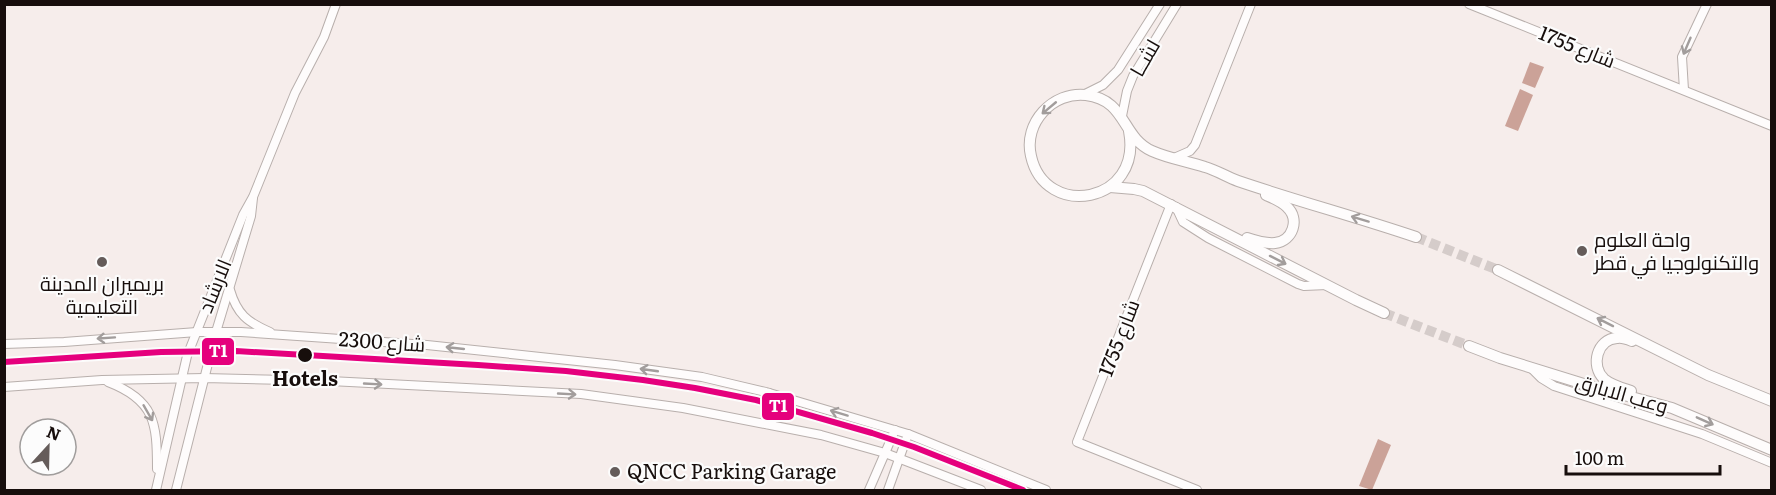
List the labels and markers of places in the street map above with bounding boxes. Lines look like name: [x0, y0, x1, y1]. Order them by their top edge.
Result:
place label: واحة العلوم والتكنولوجيا في قطر: [1593, 223, 1759, 279]
marker: واحة العلوم والتكنولوجيا في قطر: [1575, 244, 1589, 258]
marker: بريميران المدينة التعليمية: [95, 255, 109, 269]
place label: بريميران المدينة التعليمية: [40, 267, 164, 320]
marker: Hotels: [296, 346, 314, 364]
place label: Hotels: [272, 362, 338, 392]
place label: QNCC Parking Garage: [627, 455, 836, 485]
marker: QNCC Parking Garage: [608, 465, 622, 479]

